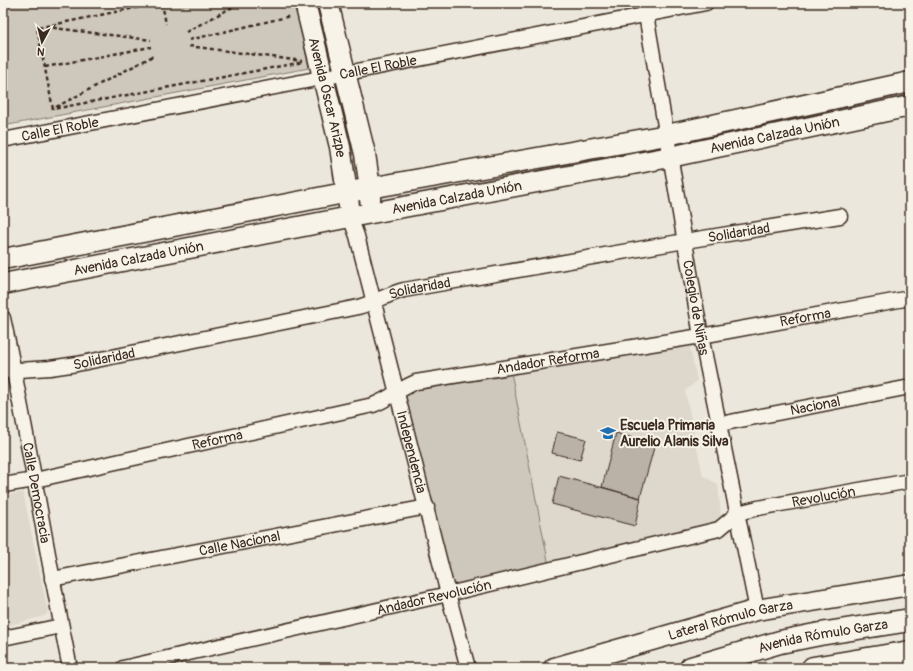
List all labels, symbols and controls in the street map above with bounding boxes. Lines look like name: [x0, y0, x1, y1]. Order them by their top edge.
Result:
north arrow: [22, 22, 62, 62]
street label: Avenida Óscar Arizpe: [305, 36, 350, 159]
text: N: [36, 44, 45, 58]
street label: Calle El Roble: [338, 51, 418, 83]
street label: Calle El Roble: [20, 113, 100, 145]
street label: Avenida Calzada Unión: [708, 113, 841, 157]
street label: Avenida Calzada Unión: [390, 176, 523, 218]
street label: Solidaridad: [707, 219, 771, 246]
street label: Avenida Calzada Unión: [72, 237, 205, 279]
street label: Colegio de Niñas: [680, 259, 713, 357]
street label: Solidaridad: [386, 274, 452, 303]
street label: Reforma: [778, 304, 832, 330]
street label: Solidaridad: [72, 344, 137, 373]
street label: Andador Reforma: [495, 344, 601, 377]
street label: Nacional: [789, 392, 842, 419]
street label: Independencia: [393, 409, 431, 495]
place label: Escuela Primaria Aurelio Alanis Silva: [620, 417, 729, 450]
school or university icon: Escuela Primaria Aurelio Alanis Silva: [599, 424, 617, 442]
street label: Reforma: [190, 426, 244, 453]
street label: Calle Democracia: [19, 441, 54, 545]
street label: Revolución: [790, 482, 857, 510]
street label: Calle Nacional: [197, 527, 282, 559]
street label: Andador Revolución: [375, 575, 493, 618]
street label: Lateral Rómulo Garza: [666, 596, 794, 644]
street label: Avenida Rómulo Garza: [756, 615, 889, 657]

